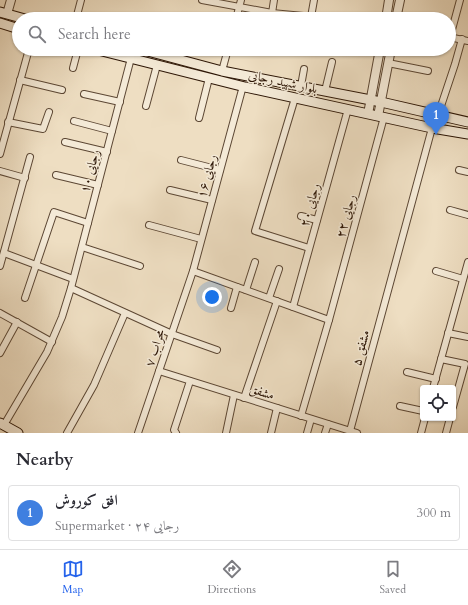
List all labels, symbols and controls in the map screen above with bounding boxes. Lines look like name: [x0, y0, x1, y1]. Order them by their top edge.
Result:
search box: [12, 12, 456, 56]
icon: search: [26, 23, 48, 45]
text: Search here: [58, 24, 131, 44]
street label: بلوار شهید رجایی: [247, 66, 319, 98]
pin: 1: [423, 102, 449, 135]
street label: رجایی ۱۰: [76, 147, 104, 195]
street label: رجایی ۱۶: [193, 152, 221, 200]
street label: رجایی ۲۰: [295, 181, 325, 229]
street label: رجایی ۲۲: [332, 192, 360, 240]
your location: [202, 287, 222, 307]
street label: محراب ۷: [141, 327, 170, 369]
street label: مشفق ۵: [348, 328, 374, 368]
street label: مشفق: [247, 380, 277, 404]
map controls: [420, 385, 456, 421]
button: locate: [420, 385, 456, 421]
text: Nearby: [16, 448, 73, 471]
text: افق کوروش: [55, 490, 118, 510]
text: 1: [27, 504, 33, 522]
text: 300 m: [417, 504, 451, 522]
text: Supermarket · رجایی ۲۴: [55, 517, 179, 535]
tab: Map: [62, 558, 84, 597]
tab: Directions: [207, 558, 256, 597]
tab: Saved: [380, 558, 406, 597]

